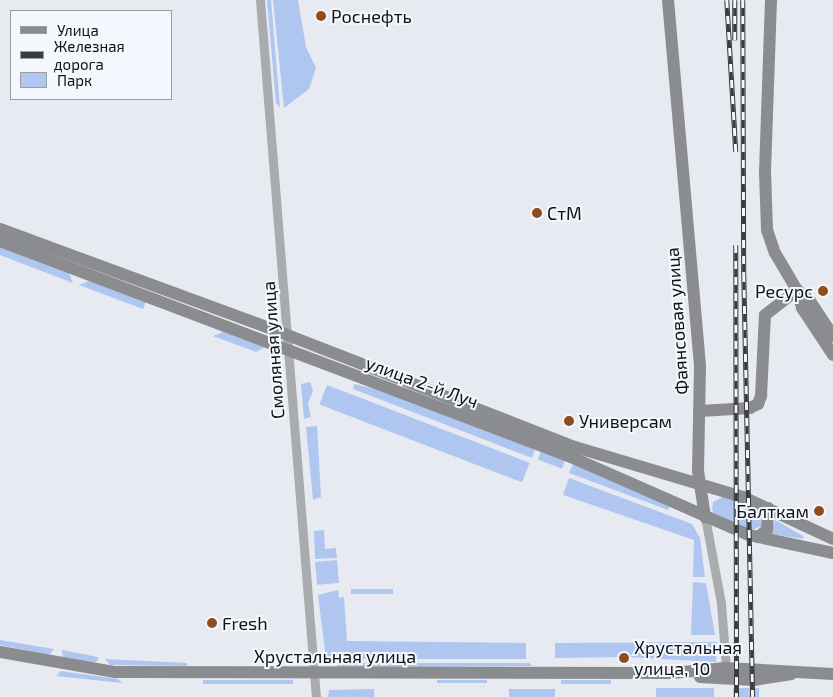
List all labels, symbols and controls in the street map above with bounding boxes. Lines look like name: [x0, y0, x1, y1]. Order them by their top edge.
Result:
place label: Роснефть: [331, 5, 412, 27]
legend: [10, 10, 172, 100]
marker: Роснефть: [315, 10, 327, 22]
text: Улица: [57, 21, 99, 39]
text: Железная дорога: [54, 37, 125, 73]
text: Парк: [57, 71, 92, 89]
place label: СтМ: [547, 202, 582, 224]
marker: СтМ: [531, 207, 543, 219]
street label: Фаянсовая улица: [661, 246, 693, 396]
street label: Смоляная улица: [257, 280, 289, 420]
place label: Ресурс: [755, 280, 813, 302]
marker: Ресурс: [817, 285, 829, 297]
street label: улица 2-й Луч: [363, 352, 481, 412]
place label: Универсам: [579, 410, 672, 432]
marker: Универсам: [563, 415, 575, 427]
place label: Балткам: [736, 500, 809, 522]
marker: Балткам: [813, 505, 825, 517]
place label: Fresh: [222, 612, 268, 634]
marker: Fresh: [206, 617, 218, 629]
place label: Хрустальная улица, 10: [634, 637, 742, 680]
street label: Хрустальная улица: [254, 645, 416, 667]
marker: Хрустальная улица, 10: [618, 652, 630, 664]

